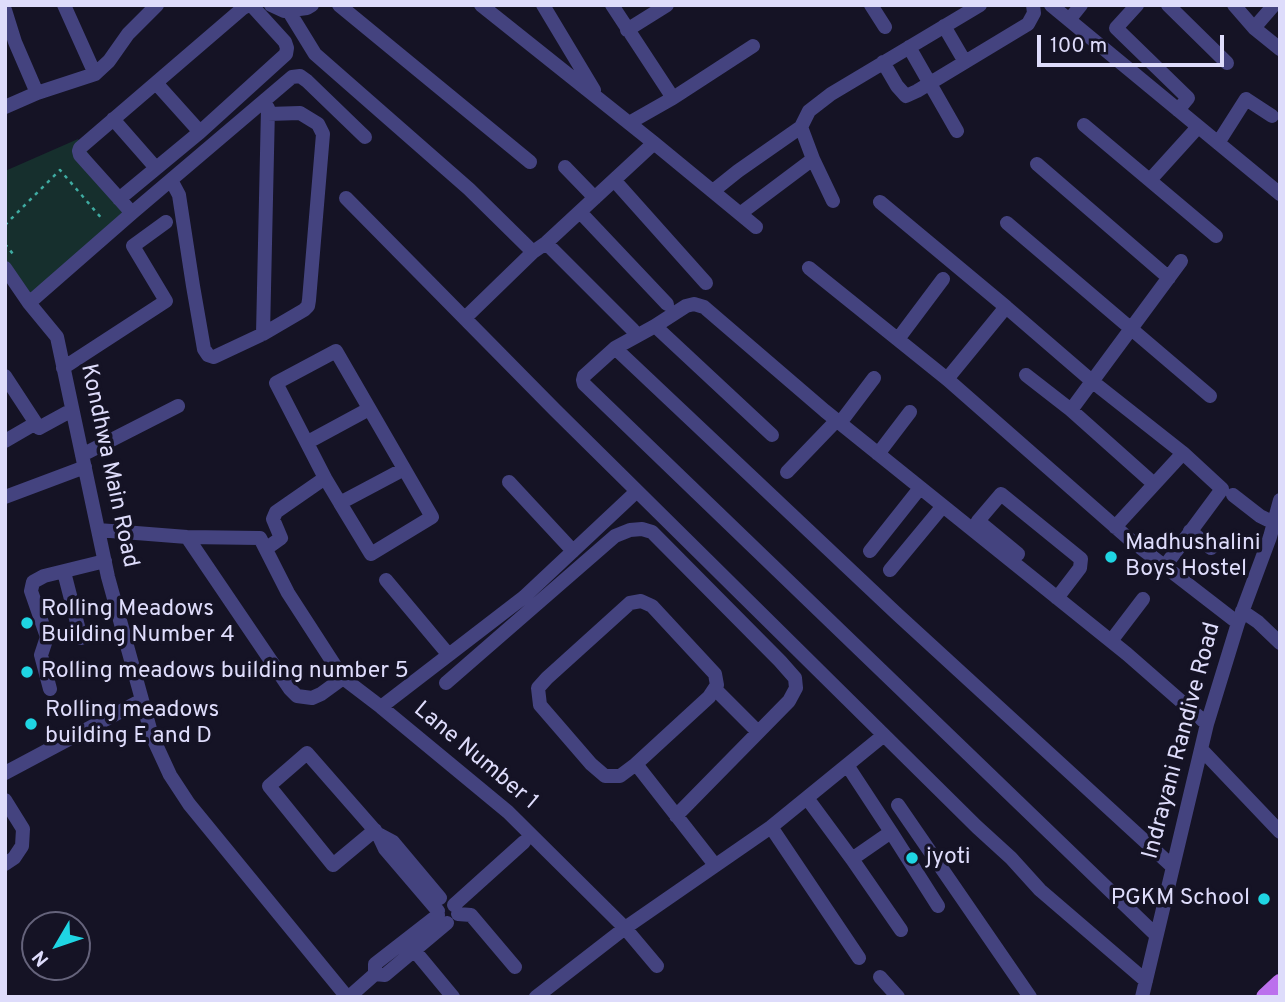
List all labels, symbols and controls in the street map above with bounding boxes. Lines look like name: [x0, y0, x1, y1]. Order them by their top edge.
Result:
scale bar: [1040, 21, 1227, 65]
text: 100 m: [1050, 33, 1107, 60]
street label: Kondhwa Main Road: [73, 362, 143, 570]
place label: Madhushalini Boys Hostel: [1125, 530, 1261, 584]
marker: Madhushalini Boys Hostel: [1103, 549, 1119, 565]
place label: Rolling Meadows Building Number 4: [41, 596, 235, 650]
marker: Rolling Meadows Building Number 4: [19, 615, 35, 631]
street label: Indrayani Randive Road: [1138, 620, 1228, 862]
place label: Rolling meadows building number 5: [41, 658, 409, 686]
marker: Rolling meadows building number 5: [19, 664, 35, 680]
place label: Rolling meadows building E and D: [45, 697, 219, 751]
street label: Lane Number 1: [407, 697, 543, 817]
marker: Rolling meadows building E and D: [23, 716, 39, 732]
place label: jyoti: [926, 844, 971, 872]
marker: jyoti: [904, 850, 920, 866]
place label: PGKM School: [1111, 885, 1250, 913]
marker: PGKM School: [1256, 891, 1272, 907]
north arrow: [21, 911, 91, 981]
text: N: [28, 945, 55, 971]

